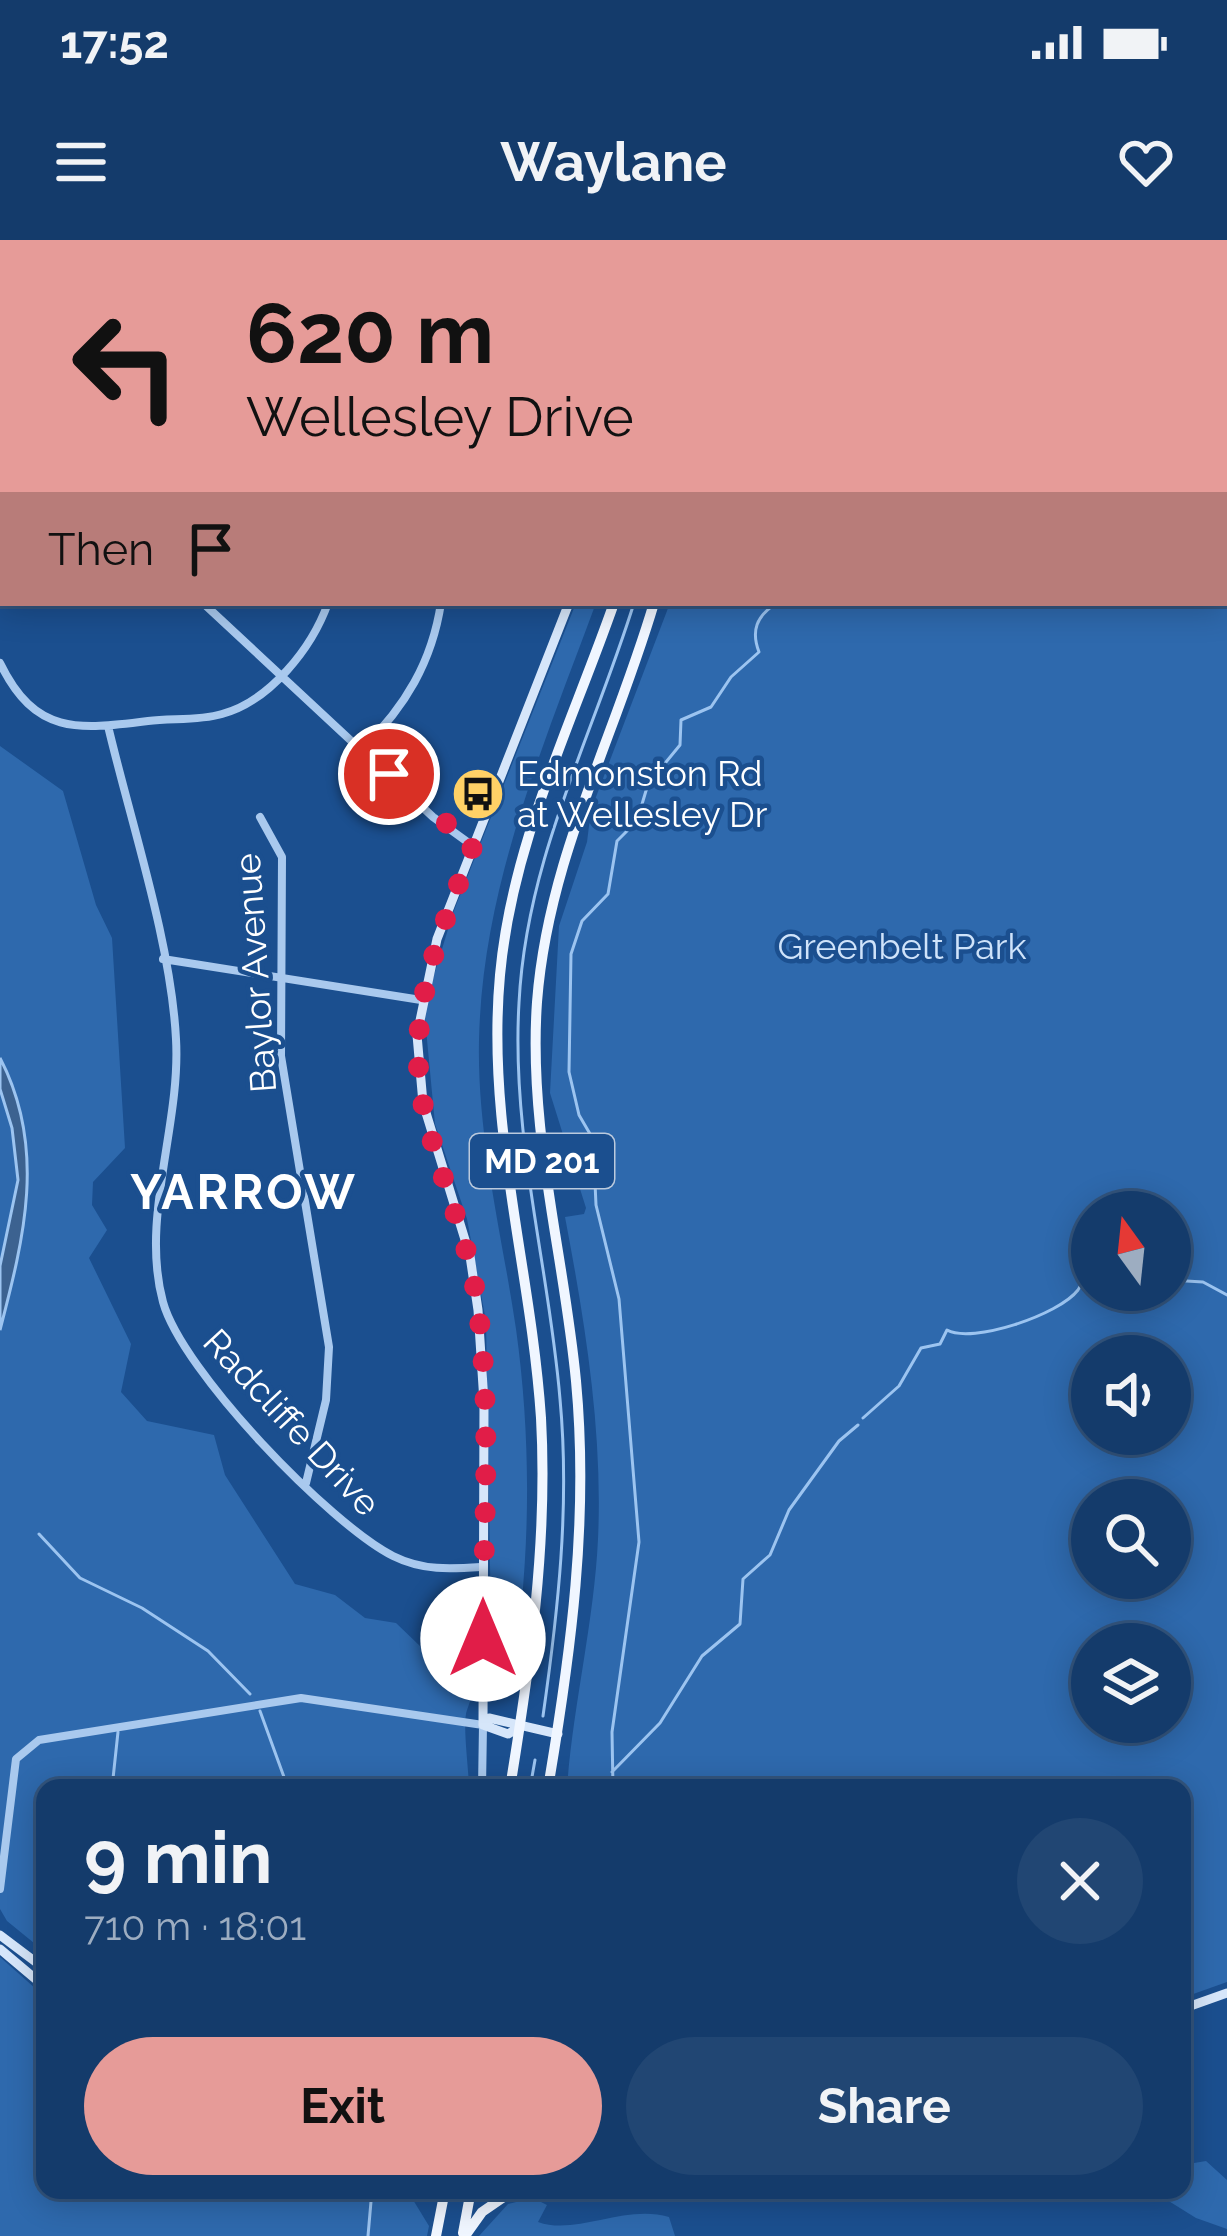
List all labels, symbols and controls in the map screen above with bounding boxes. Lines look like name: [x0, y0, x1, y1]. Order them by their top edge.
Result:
text: 17:52: [60, 16, 169, 69]
icon: menu: [48, 129, 114, 195]
icon: heart: [1113, 129, 1179, 195]
text: Waylane: [500, 130, 727, 194]
text: 620 m: [246, 284, 494, 383]
icon: left: [48, 288, 204, 444]
text: Wellesley Drive: [246, 385, 634, 449]
icon: arrive: [178, 516, 244, 582]
text: Then: [48, 523, 154, 576]
pin: [338, 723, 440, 825]
icon: arrive: [356, 741, 422, 807]
place label: Edmonston Rd at Wellesley Dr: [517, 752, 768, 835]
bus stop icon: Edmonston Rd at Wellesley Dr: [450, 766, 506, 822]
street label: Baylor Avenue: [226, 852, 284, 1094]
park label: Greenbelt Park: [778, 925, 1026, 967]
road number: MD 201: [470, 1134, 614, 1188]
district label: YARROW: [130, 1164, 358, 1220]
north arrow: [1071, 1191, 1191, 1311]
map controls: [1071, 1191, 1191, 1743]
street label: Radcliffe Drive: [195, 1320, 389, 1524]
button: sound: [1071, 1335, 1191, 1455]
button: search: [1071, 1479, 1191, 1599]
position arrow: [420, 1576, 546, 1702]
button: layers: [1071, 1623, 1191, 1743]
text: 9 min: [84, 1815, 273, 1900]
button: close: [1017, 1818, 1143, 1944]
text: 710 m · 18:01: [84, 1903, 306, 1949]
button: Exit: [84, 2037, 602, 2175]
button: Share: [626, 2037, 1143, 2175]

